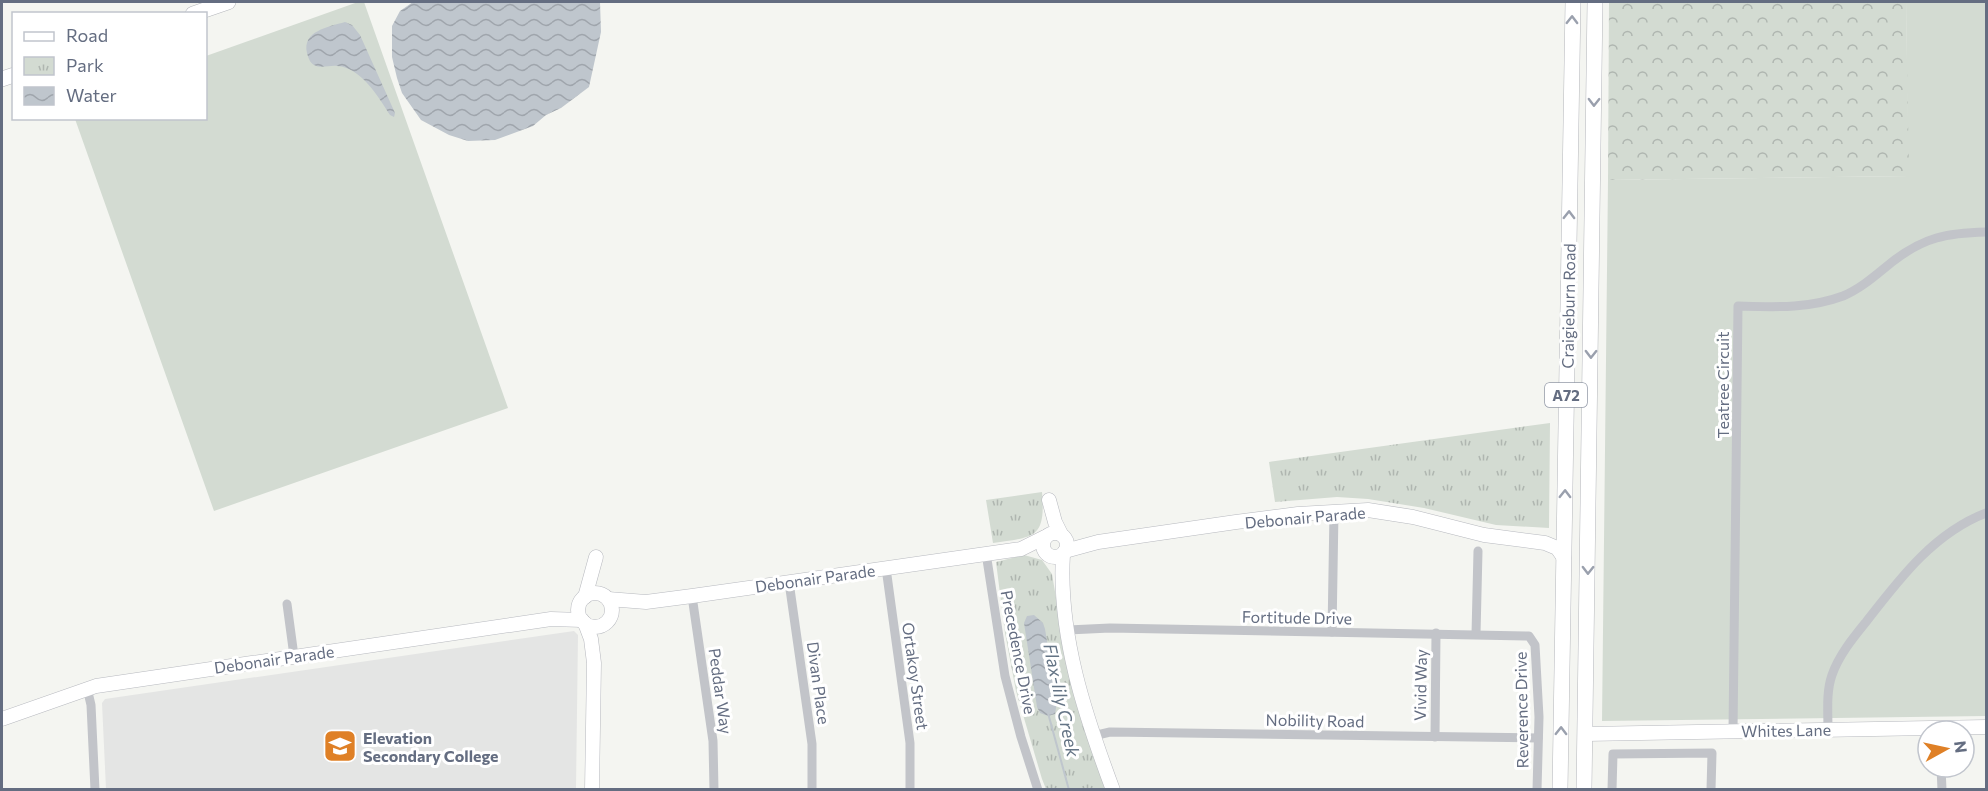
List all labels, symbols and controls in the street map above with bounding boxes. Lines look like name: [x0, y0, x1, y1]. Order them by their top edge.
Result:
legend: [12, 12, 207, 120]
one-way arrow: [1566, 16, 1578, 25]
text: Road: [66, 24, 108, 46]
text: Park: [66, 54, 104, 76]
text: Water: [66, 84, 117, 106]
one-way arrow: [1588, 97, 1600, 106]
one-way arrow: [1563, 211, 1575, 220]
street label: Craigieburn Road: [1557, 243, 1579, 369]
street label: Teatree Circuit: [1713, 331, 1732, 439]
one-way arrow: [1584, 350, 1597, 359]
road number: A72: [1545, 383, 1587, 407]
one-way arrow: [1559, 490, 1571, 499]
street label: Debonair Parade: [1244, 502, 1366, 532]
street label: Debonair Parade: [754, 560, 876, 596]
one-way arrow: [1582, 566, 1594, 575]
street label: Precedence Drive: [998, 588, 1040, 716]
street label: Fortitude Drive: [1242, 607, 1352, 627]
street label: Ortakoy Street: [899, 621, 933, 731]
street label: Divan Place: [804, 640, 834, 726]
street label: Debonair Parade: [213, 641, 335, 677]
water label: Flax-lily Creek: [1039, 641, 1085, 760]
street label: Peddar Way: [706, 647, 736, 735]
street label: Vivid Way: [1410, 649, 1430, 721]
street label: Reverence Drive: [1510, 652, 1532, 768]
street label: Nobility Road: [1266, 710, 1364, 730]
north arrow: [1916, 719, 1976, 779]
street label: Whites Lane: [1741, 720, 1831, 740]
one-way arrow: [1555, 727, 1567, 736]
school or university icon: Elevation Secondary College: [322, 728, 358, 764]
place label: Elevation Secondary College: [363, 728, 499, 765]
text: N: [1951, 740, 1972, 754]

